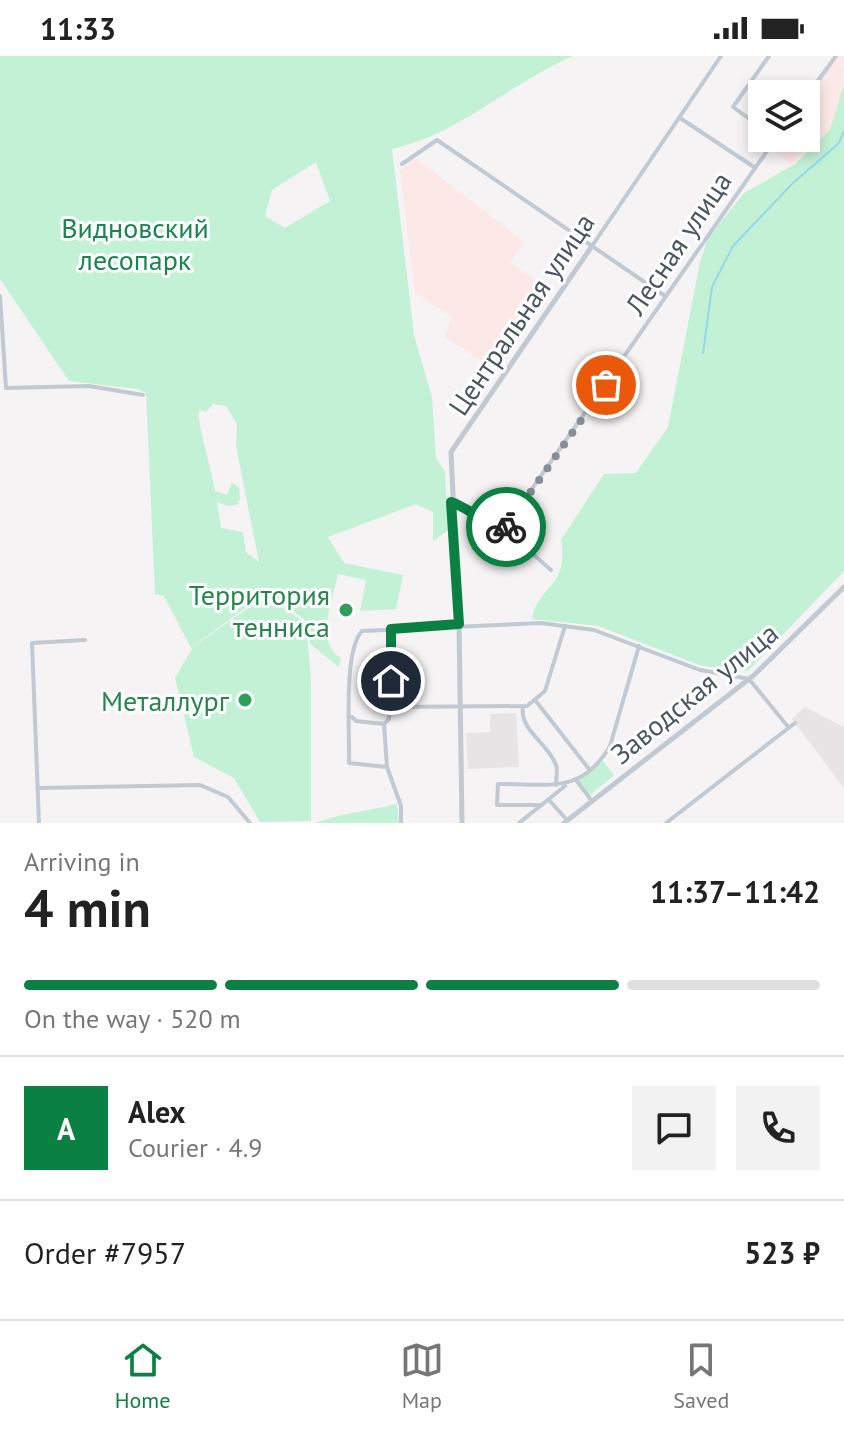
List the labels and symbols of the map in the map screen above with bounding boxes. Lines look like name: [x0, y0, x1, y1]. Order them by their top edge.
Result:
street label: Лесная улица: [616, 164, 739, 323]
street label: Центральная улица: [440, 206, 602, 422]
park label: Видновский лесопарк: [61, 209, 209, 278]
pin: [572, 351, 640, 419]
courier: [466, 487, 546, 567]
place label: Территория тенниса: [189, 576, 330, 645]
marker: Территория тенниса: [337, 601, 355, 619]
street label: Заводская улица: [603, 614, 785, 772]
pin: [357, 647, 425, 715]
place label: Металлург: [101, 682, 230, 719]
marker: Металлург: [236, 691, 254, 709]

